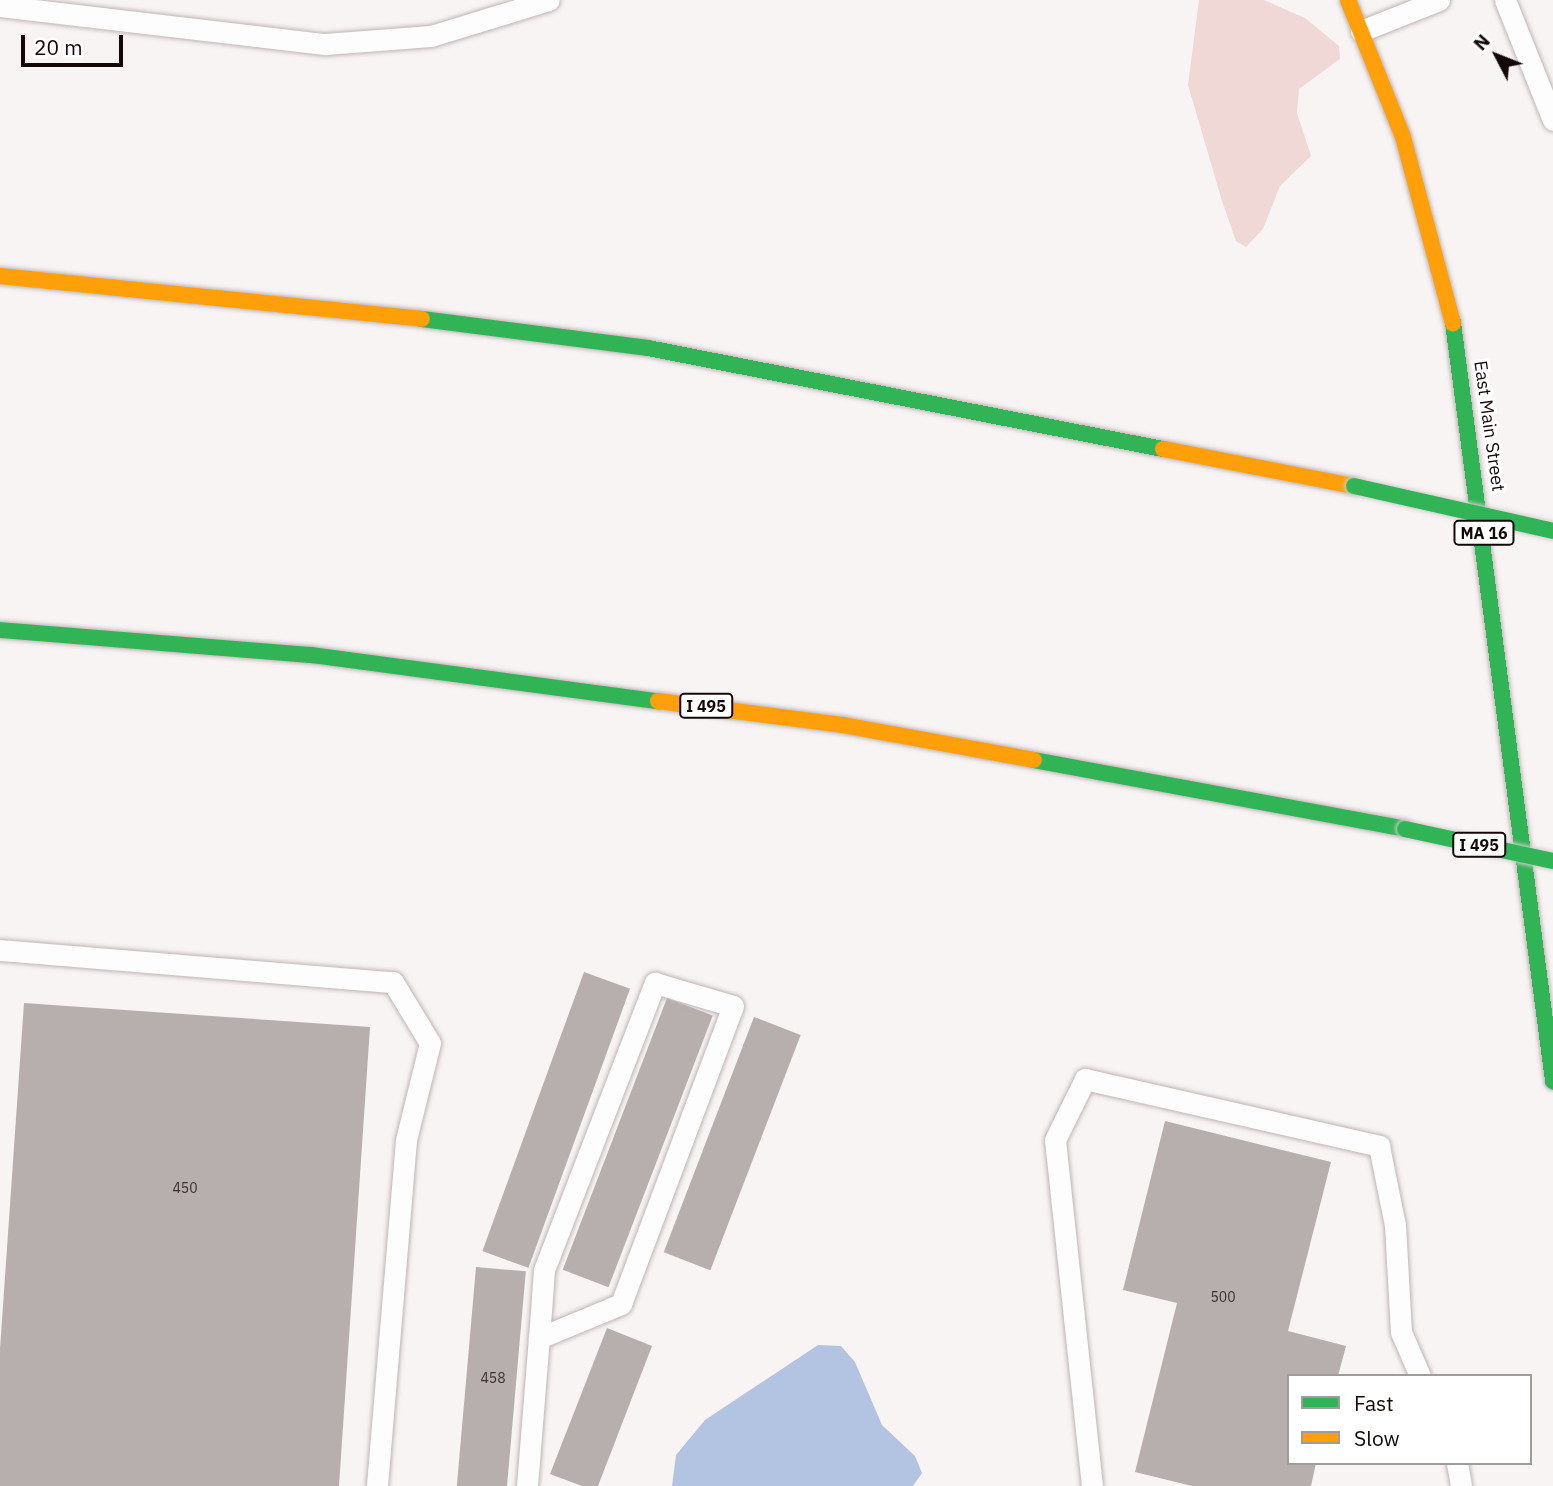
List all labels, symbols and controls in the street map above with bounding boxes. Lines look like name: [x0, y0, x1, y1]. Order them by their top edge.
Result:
scale bar: [24, 21, 126, 65]
north arrow: [1462, 21, 1532, 91]
text: N: [1468, 29, 1495, 55]
text: 20 m: [34, 33, 83, 61]
street label: East Main Street: [1469, 359, 1509, 493]
road number: MA 16: [1452, 520, 1516, 546]
road number: I 495: [678, 694, 734, 719]
road number: I 495: [1451, 832, 1507, 858]
house number: 450: [172, 1180, 198, 1196]
house number: 500: [1210, 1289, 1236, 1305]
house number: 458: [480, 1370, 506, 1386]
legend: [1287, 1374, 1532, 1465]
text: Fast: [1354, 1389, 1394, 1417]
text: Slow: [1354, 1424, 1400, 1452]

